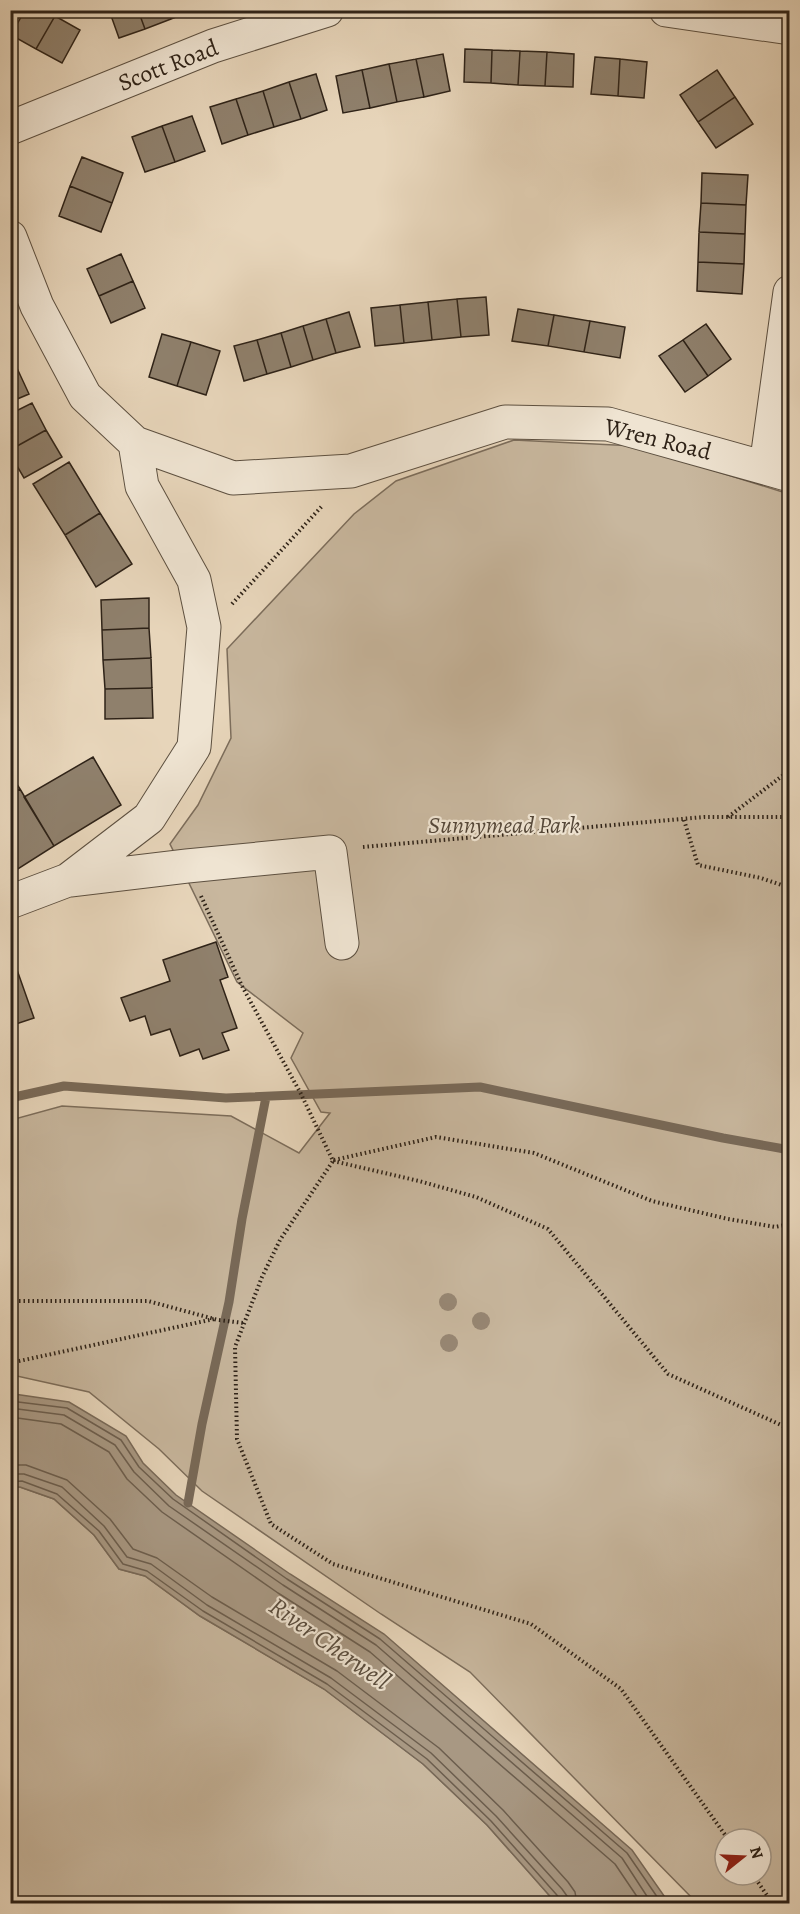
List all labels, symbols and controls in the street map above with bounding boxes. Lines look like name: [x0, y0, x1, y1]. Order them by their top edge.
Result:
street label: Scott Road: [113, 31, 223, 99]
street label: Wren Road: [600, 410, 715, 468]
park label: Sunnymead Park: [428, 809, 580, 841]
water label: River Cherwell: [262, 1589, 398, 1698]
north arrow: [713, 1827, 773, 1887]
text: N: [744, 1844, 769, 1862]

